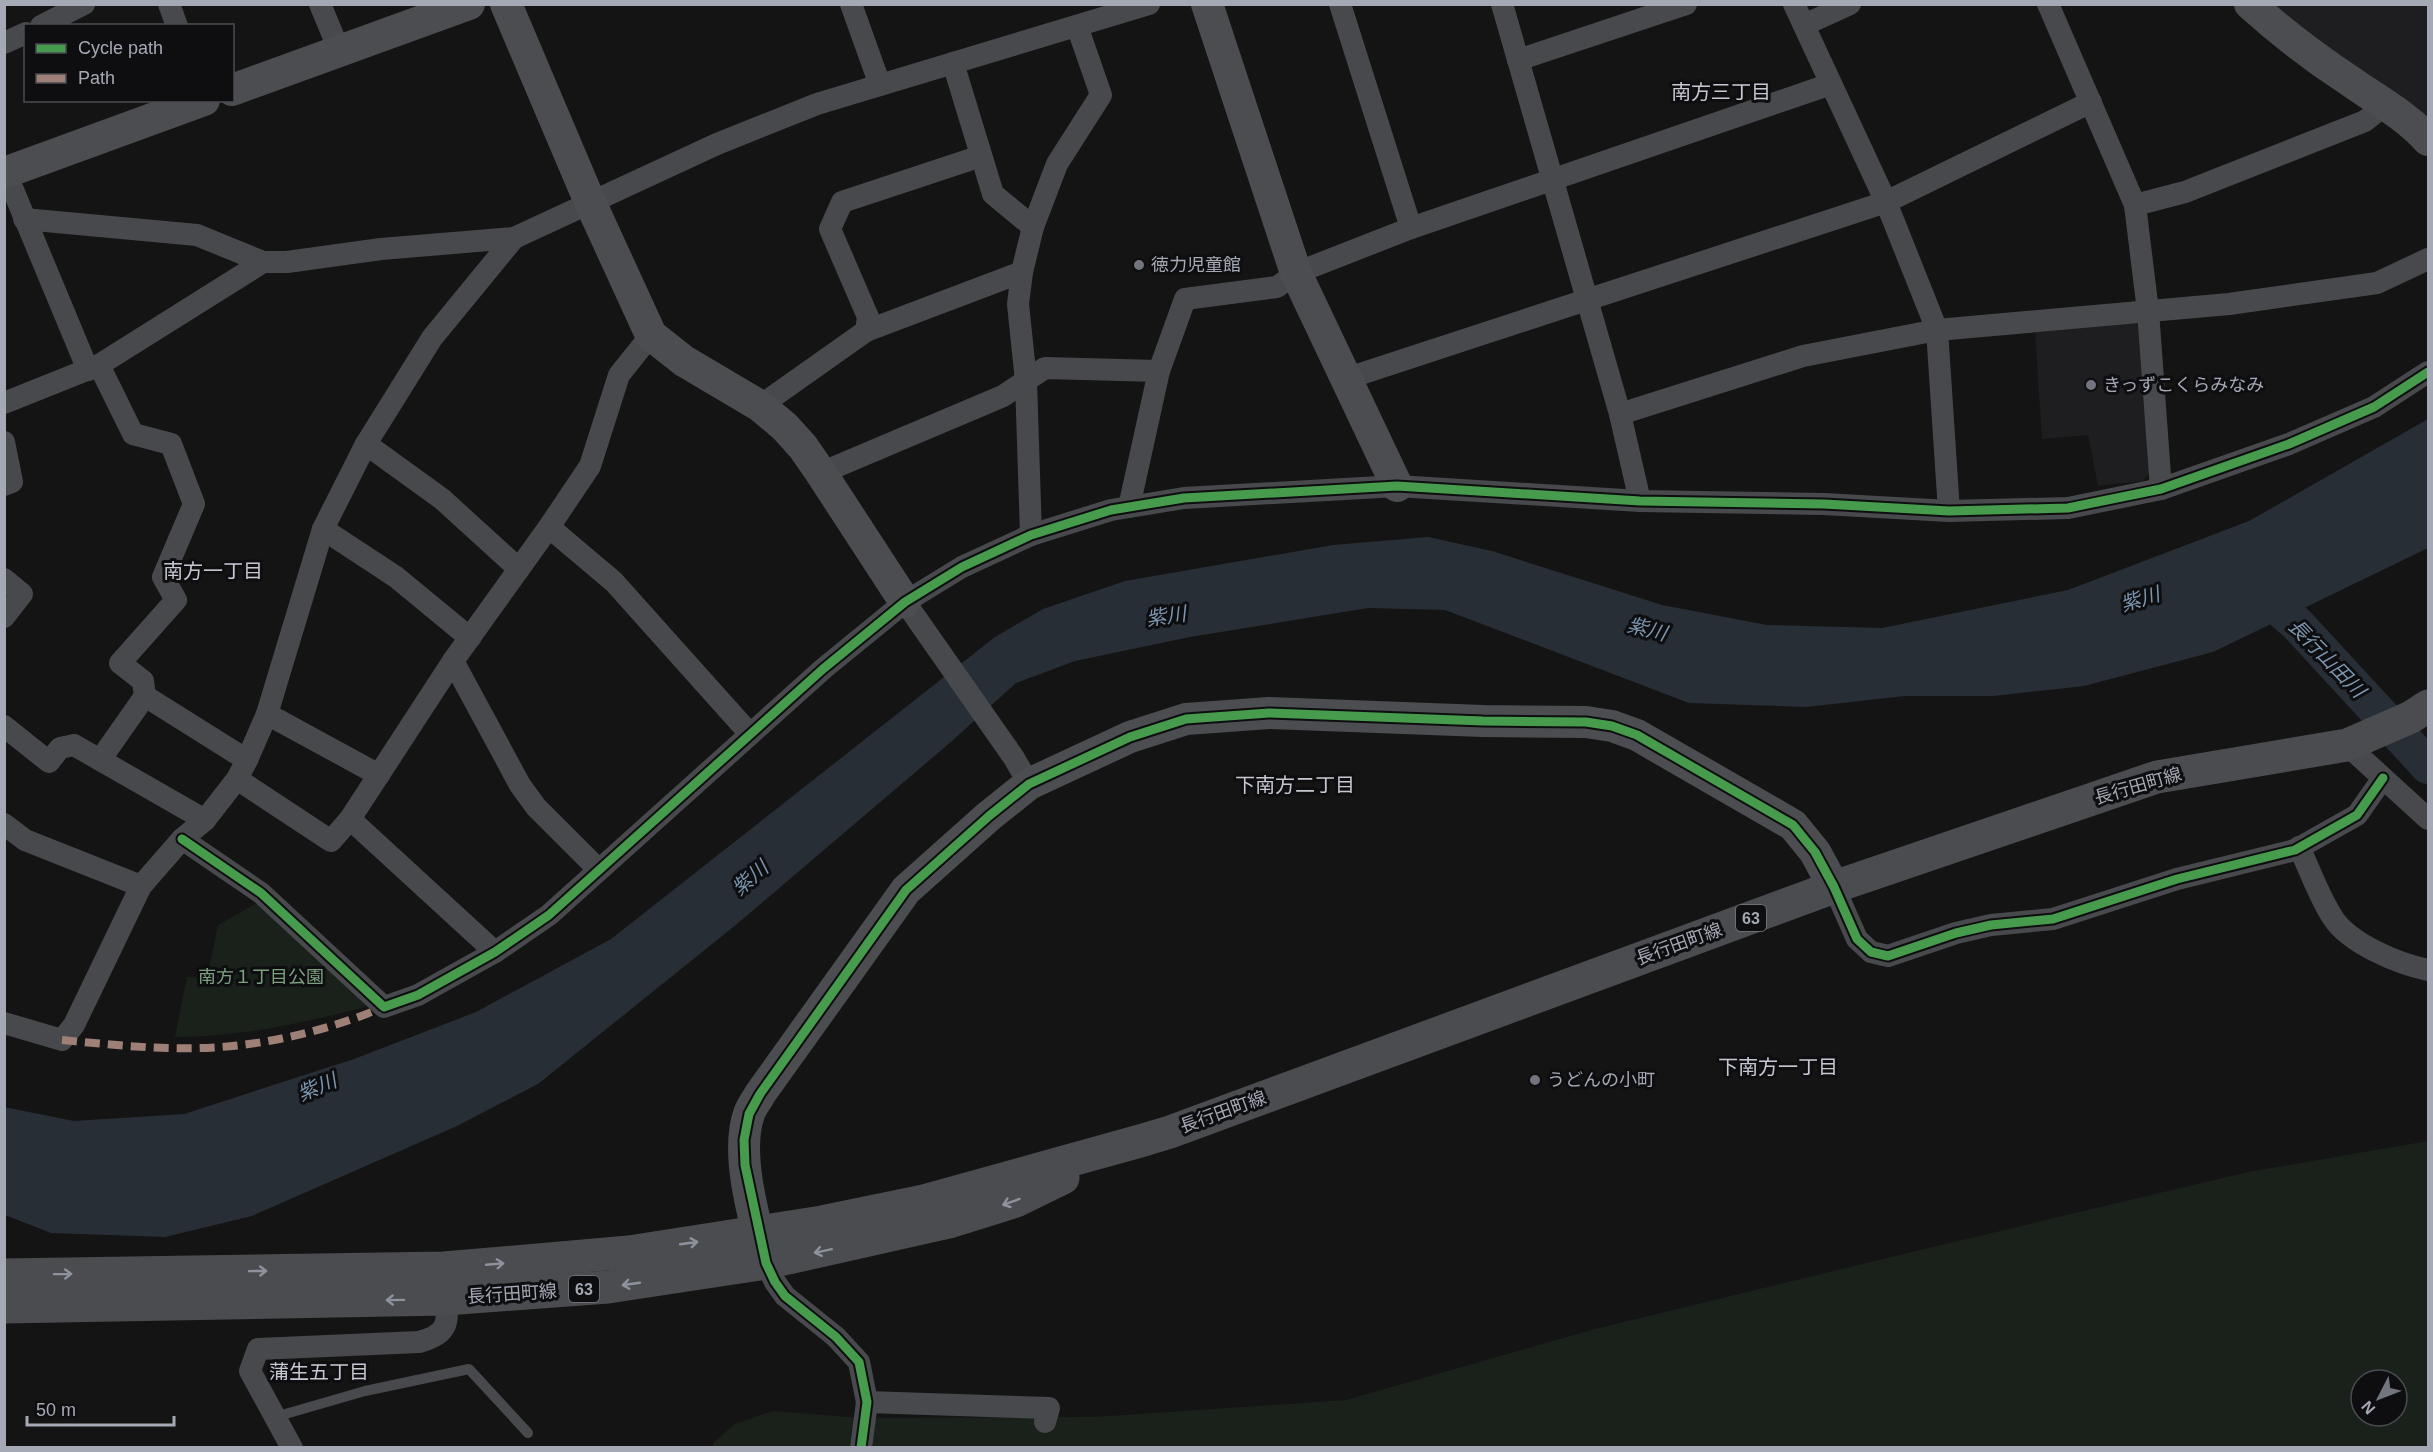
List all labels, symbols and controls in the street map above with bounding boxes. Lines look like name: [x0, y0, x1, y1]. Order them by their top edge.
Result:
legend: [24, 24, 234, 102]
text: Cycle path: [78, 38, 163, 58]
text: Path: [78, 68, 115, 88]
district label: 南方三丁目: [1671, 81, 1771, 103]
place label: 徳力児童館: [1151, 255, 1241, 275]
marker: 徳力児童館: [1132, 258, 1146, 272]
place label: きっずこくらみなみ: [2103, 375, 2264, 395]
marker: きっずこくらみなみ: [2084, 378, 2098, 392]
district label: 南方一丁目: [163, 560, 263, 582]
water label: 紫川: [2118, 582, 2164, 615]
water label: 紫川: [1145, 602, 1189, 630]
water label: 紫川: [1625, 613, 1671, 645]
water label: 長行山田川: [2284, 614, 2371, 703]
street label: 長行田町線: [2092, 764, 2184, 808]
district label: 下南方二丁目: [1235, 774, 1355, 796]
water label: 紫川: [728, 855, 774, 899]
road number: 63: [1736, 905, 1766, 931]
street label: 長行田町線: [1633, 919, 1725, 969]
park label: 南方１丁目公園: [198, 967, 324, 987]
district label: 下南方一丁目: [1718, 1056, 1838, 1078]
water label: 紫川: [294, 1068, 342, 1105]
place label: うどんの小町: [1547, 1070, 1655, 1090]
marker: うどんの小町: [1528, 1073, 1542, 1087]
street label: 長行田町線: [1177, 1087, 1269, 1137]
one-way arrow: [1003, 1197, 1021, 1208]
one-way arrow: [678, 1238, 698, 1249]
one-way arrow: [814, 1246, 833, 1258]
one-way arrow: [484, 1258, 504, 1269]
one-way arrow: [247, 1265, 267, 1277]
one-way arrow: [52, 1268, 72, 1280]
road number: 63: [569, 1276, 599, 1302]
one-way arrow: [621, 1278, 641, 1289]
street label: 長行田町線: [466, 1281, 558, 1307]
one-way arrow: [385, 1294, 405, 1306]
district label: 蒲生五丁目: [269, 1361, 369, 1383]
north arrow: [2349, 1368, 2409, 1428]
scale bar: [27, 1389, 174, 1427]
text: N: [2358, 1398, 2378, 1418]
text: 50 m: [36, 1400, 76, 1420]

